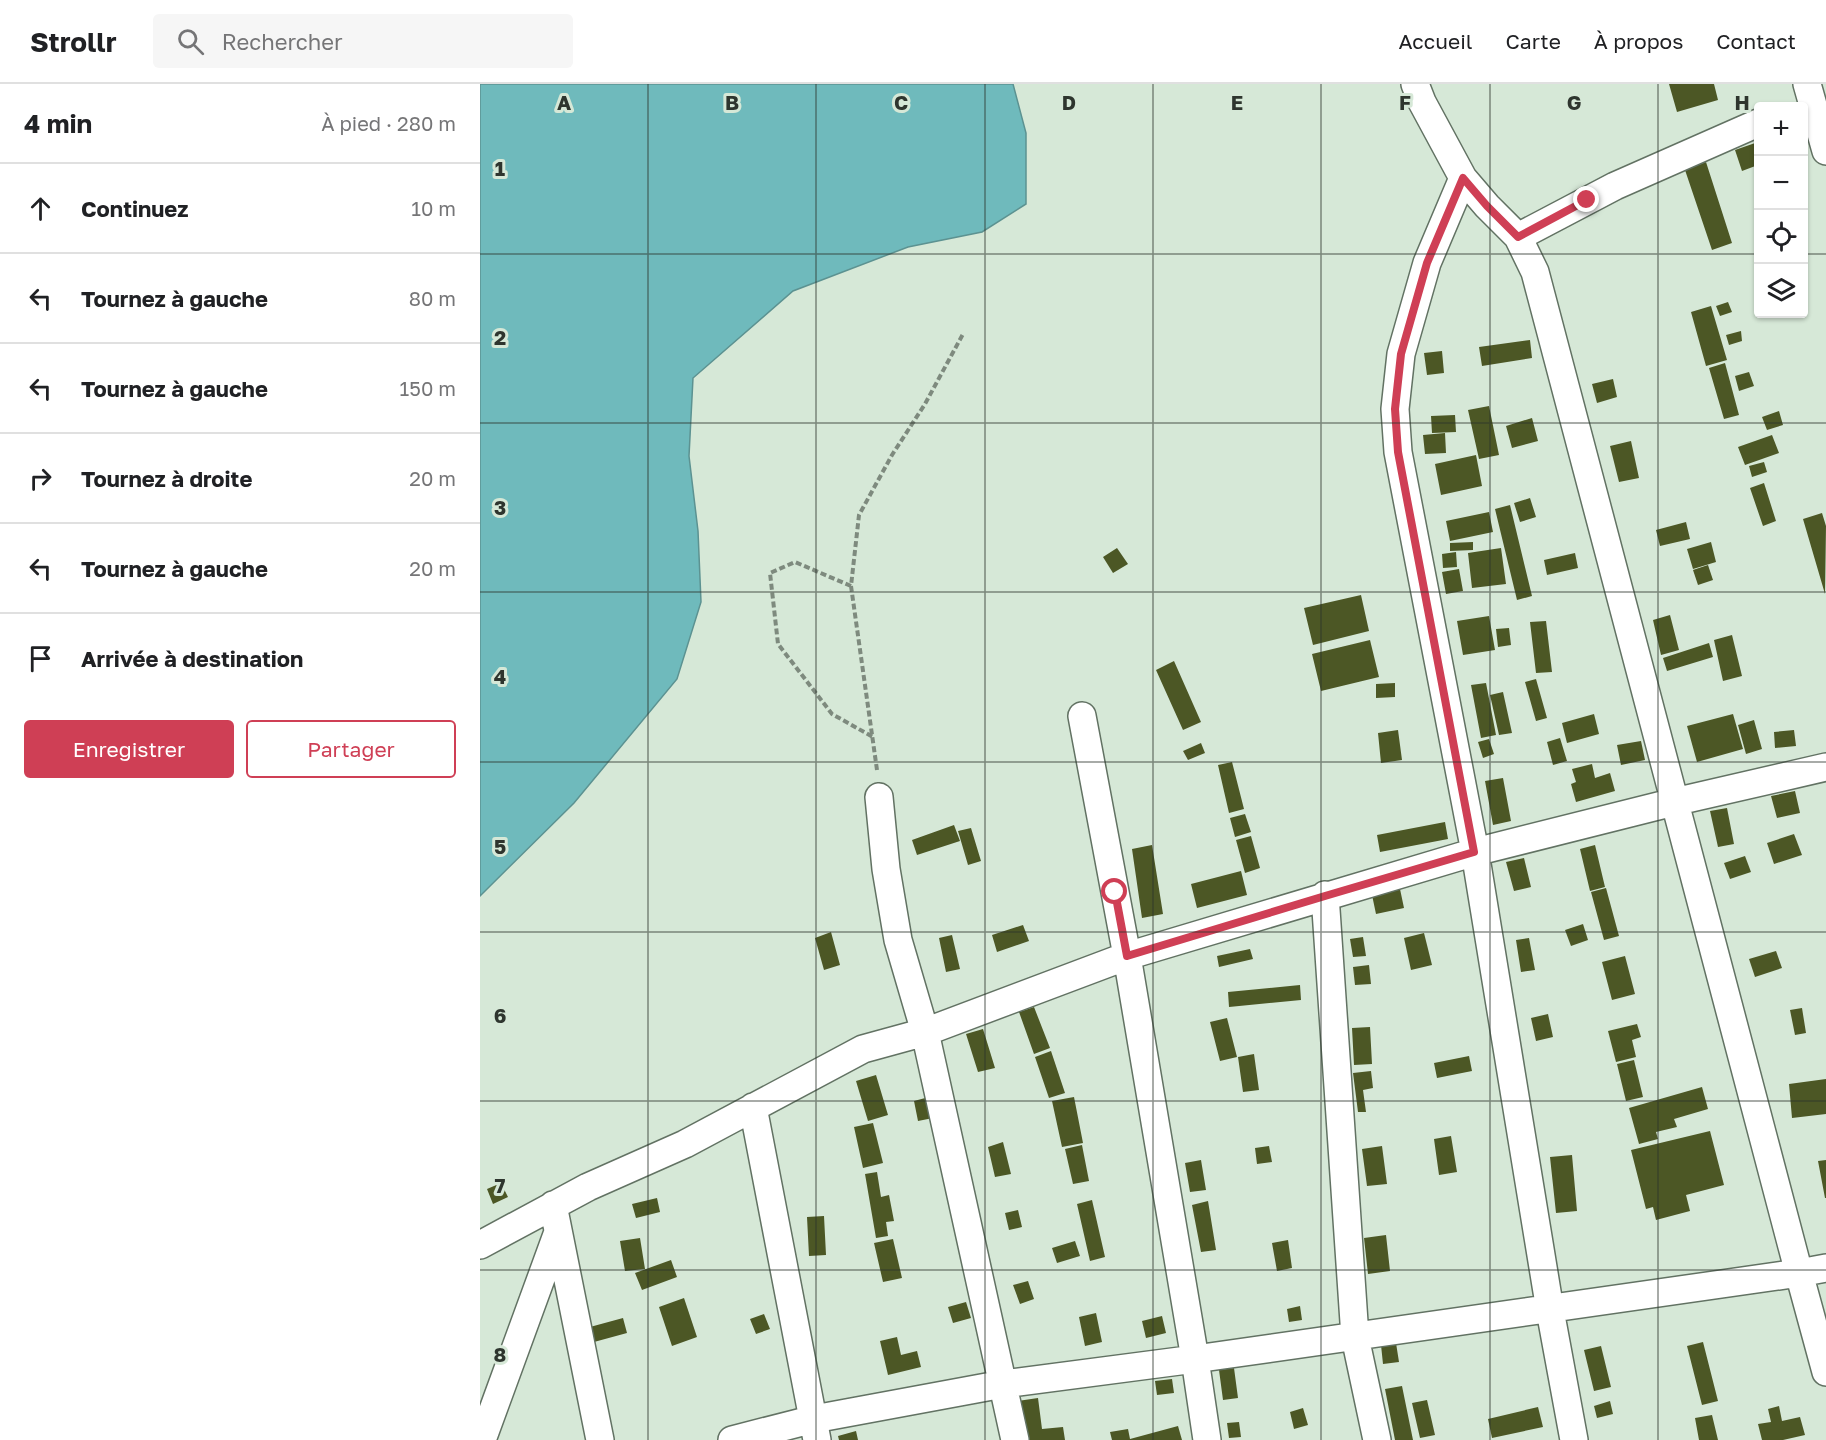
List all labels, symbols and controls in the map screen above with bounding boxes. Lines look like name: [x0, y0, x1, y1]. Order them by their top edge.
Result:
search box: [153, 14, 573, 68]
text: Strollr: [30, 25, 117, 58]
icon: search: [174, 25, 207, 58]
text: Rechercher: [222, 28, 343, 55]
text: Accueil: [1399, 28, 1472, 54]
text: Carte: [1505, 28, 1561, 54]
text: À propos: [1594, 28, 1683, 54]
text: Contact: [1716, 28, 1796, 54]
text: A: [557, 90, 571, 114]
text: B: [725, 90, 739, 114]
text: C: [894, 90, 908, 114]
text: D: [1062, 90, 1076, 114]
text: E: [1231, 90, 1243, 114]
text: F: [1399, 90, 1411, 114]
text: G: [1567, 90, 1581, 114]
text: H: [1734, 90, 1750, 114]
map controls: [1754, 102, 1808, 318]
button: +: [1754, 102, 1808, 156]
text: 4 min: [24, 108, 92, 139]
text: À pied · 280 m: [321, 111, 456, 135]
text: 1: [495, 156, 505, 180]
button: −: [1754, 156, 1808, 210]
route end: [1573, 186, 1599, 212]
icon: ahead: [24, 192, 57, 225]
text: Continuez: [81, 195, 188, 222]
text: 10 m: [411, 196, 456, 220]
button: locate: [1754, 210, 1808, 264]
button: layers: [1754, 264, 1808, 318]
icon: left: [24, 282, 57, 315]
text: Tournez à gauche: [81, 285, 268, 312]
text: 80 m: [409, 286, 456, 310]
text: 2: [494, 325, 506, 349]
icon: left: [24, 372, 57, 405]
text: Tournez à gauche: [81, 375, 268, 402]
text: 150 m: [400, 376, 456, 400]
icon: right: [24, 462, 57, 495]
text: Tournez à droite: [81, 465, 252, 492]
text: 20 m: [409, 466, 456, 490]
text: 3: [494, 495, 506, 519]
icon: left: [24, 552, 57, 585]
text: Tournez à gauche: [81, 555, 268, 582]
text: 20 m: [409, 556, 456, 580]
icon: arrive: [24, 642, 57, 675]
text: Arrivée à destination: [81, 645, 303, 672]
text: 4: [494, 664, 506, 688]
button: Enregistrer: [24, 720, 234, 778]
button: Partager: [246, 720, 456, 778]
text: 5: [494, 834, 506, 858]
route start: [1101, 878, 1127, 904]
text: 6: [494, 1003, 506, 1027]
text: 7: [495, 1173, 506, 1197]
text: 8: [494, 1342, 506, 1366]

